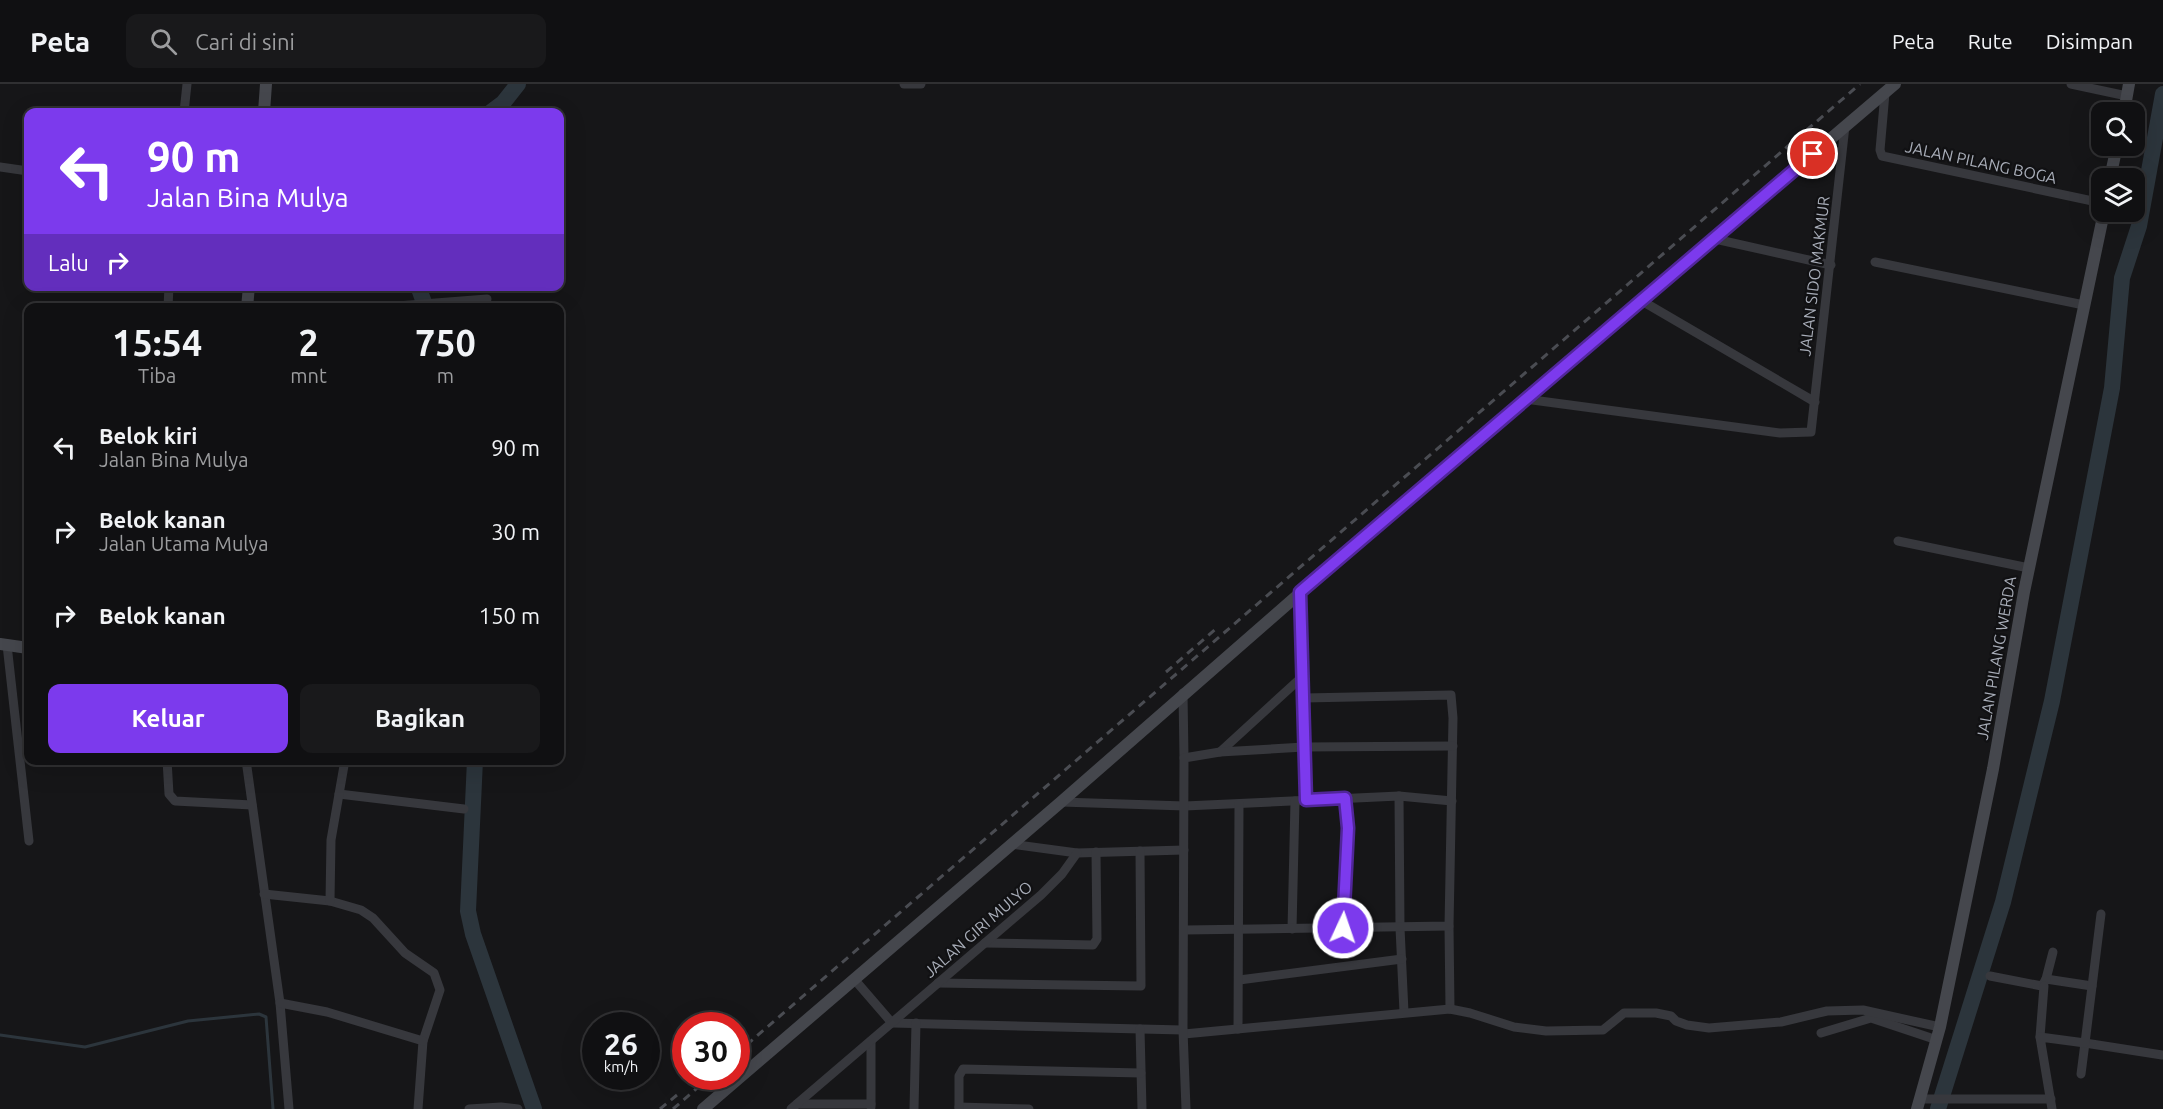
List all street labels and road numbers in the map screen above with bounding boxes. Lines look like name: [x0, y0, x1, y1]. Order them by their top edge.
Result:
street label: JALAN PILANG BOGA: [1904, 137, 2059, 187]
street label: JALAN SIDO MAKMUR: [1795, 195, 1833, 357]
street label: JALAN PILANG WERDA: [1973, 574, 2019, 741]
street label: JALAN GIRI MULYO: [920, 877, 1036, 981]

